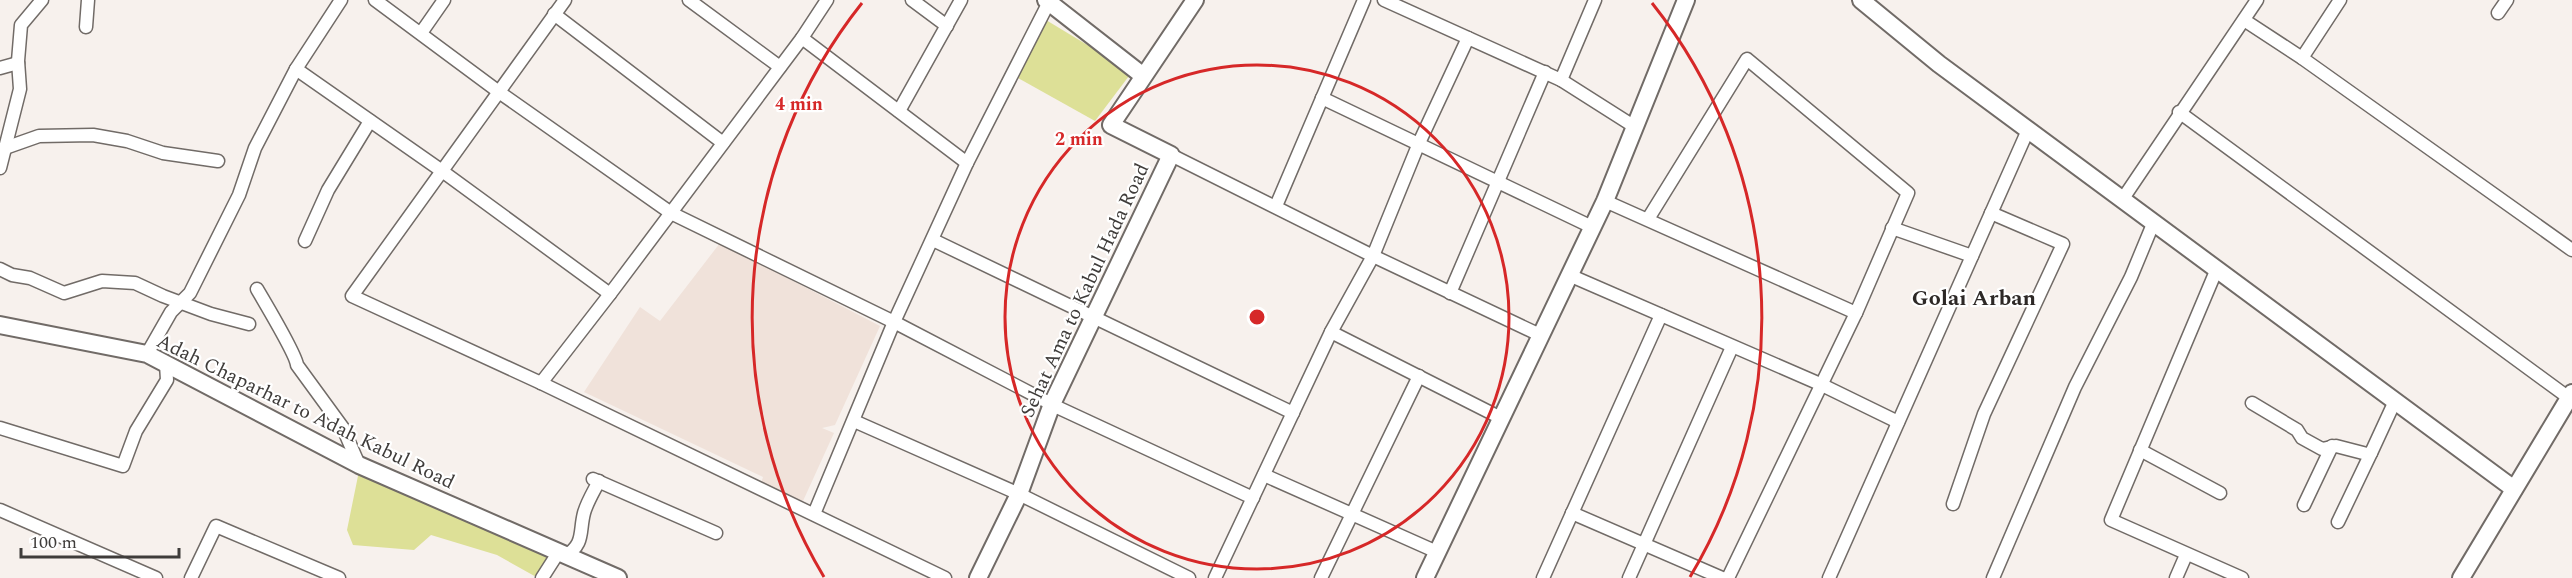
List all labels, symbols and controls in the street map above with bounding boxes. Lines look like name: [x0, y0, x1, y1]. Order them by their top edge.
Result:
text: 4 min: [775, 91, 823, 118]
text: 2 min: [1055, 126, 1103, 153]
street label: Sehat Ama to Kabul Hada Road: [1013, 158, 1157, 423]
district label: Golai Arban: [1912, 282, 2037, 315]
centre of rings: [1247, 307, 1267, 327]
street label: Adah Chaparhar to Adah Kabul Road: [151, 326, 460, 497]
scale bar: [21, 521, 178, 559]
text: 100 m: [30, 529, 77, 556]

